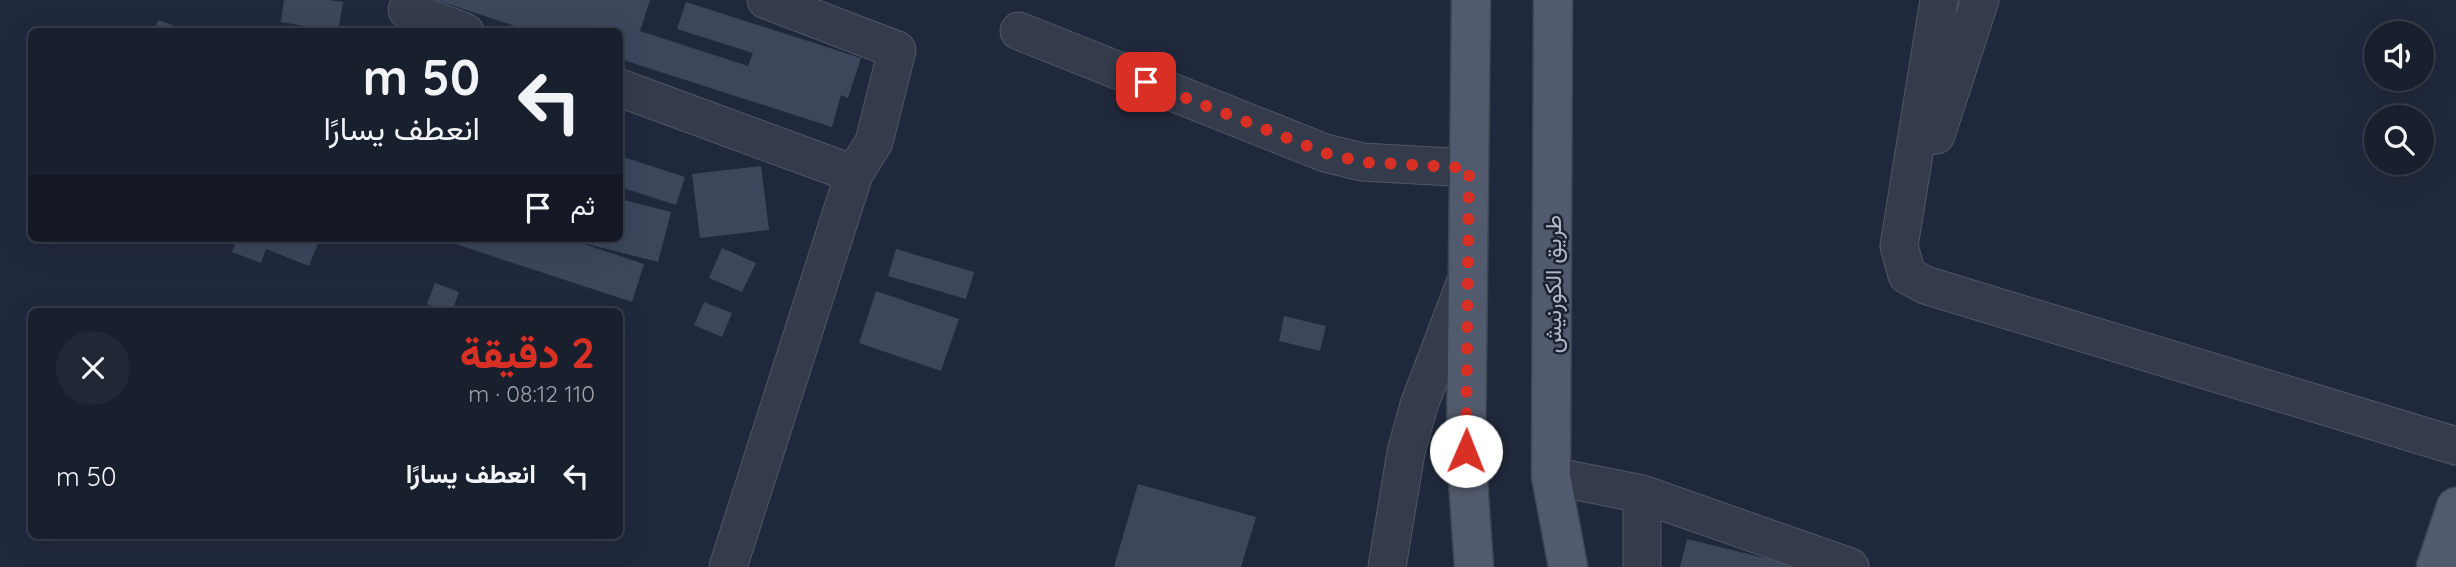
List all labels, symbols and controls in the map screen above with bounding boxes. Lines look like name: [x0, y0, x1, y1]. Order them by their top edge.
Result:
map controls: [2364, 21, 2434, 175]
button: sound: [2364, 21, 2434, 91]
text: 50 m: [363, 46, 480, 107]
pin: [1116, 52, 1176, 112]
icon: left: [504, 56, 595, 147]
icon: arrive: [1127, 63, 1165, 101]
button: search: [2364, 105, 2434, 175]
text: انعطف يسارًا: [324, 108, 480, 148]
icon: arrive: [519, 189, 557, 227]
text: ثم: [571, 189, 595, 222]
street label: طريق الكورنيش: [1538, 215, 1568, 353]
text: 2 دقيقة: [460, 326, 595, 379]
button: close: [56, 331, 130, 405]
text: 110 m · 08:12: [468, 379, 595, 408]
position arrow: [1429, 414, 1503, 488]
text: انعطف يسارًا: [406, 457, 536, 490]
icon: left: [557, 457, 595, 495]
text: 50 m: [56, 460, 116, 493]

